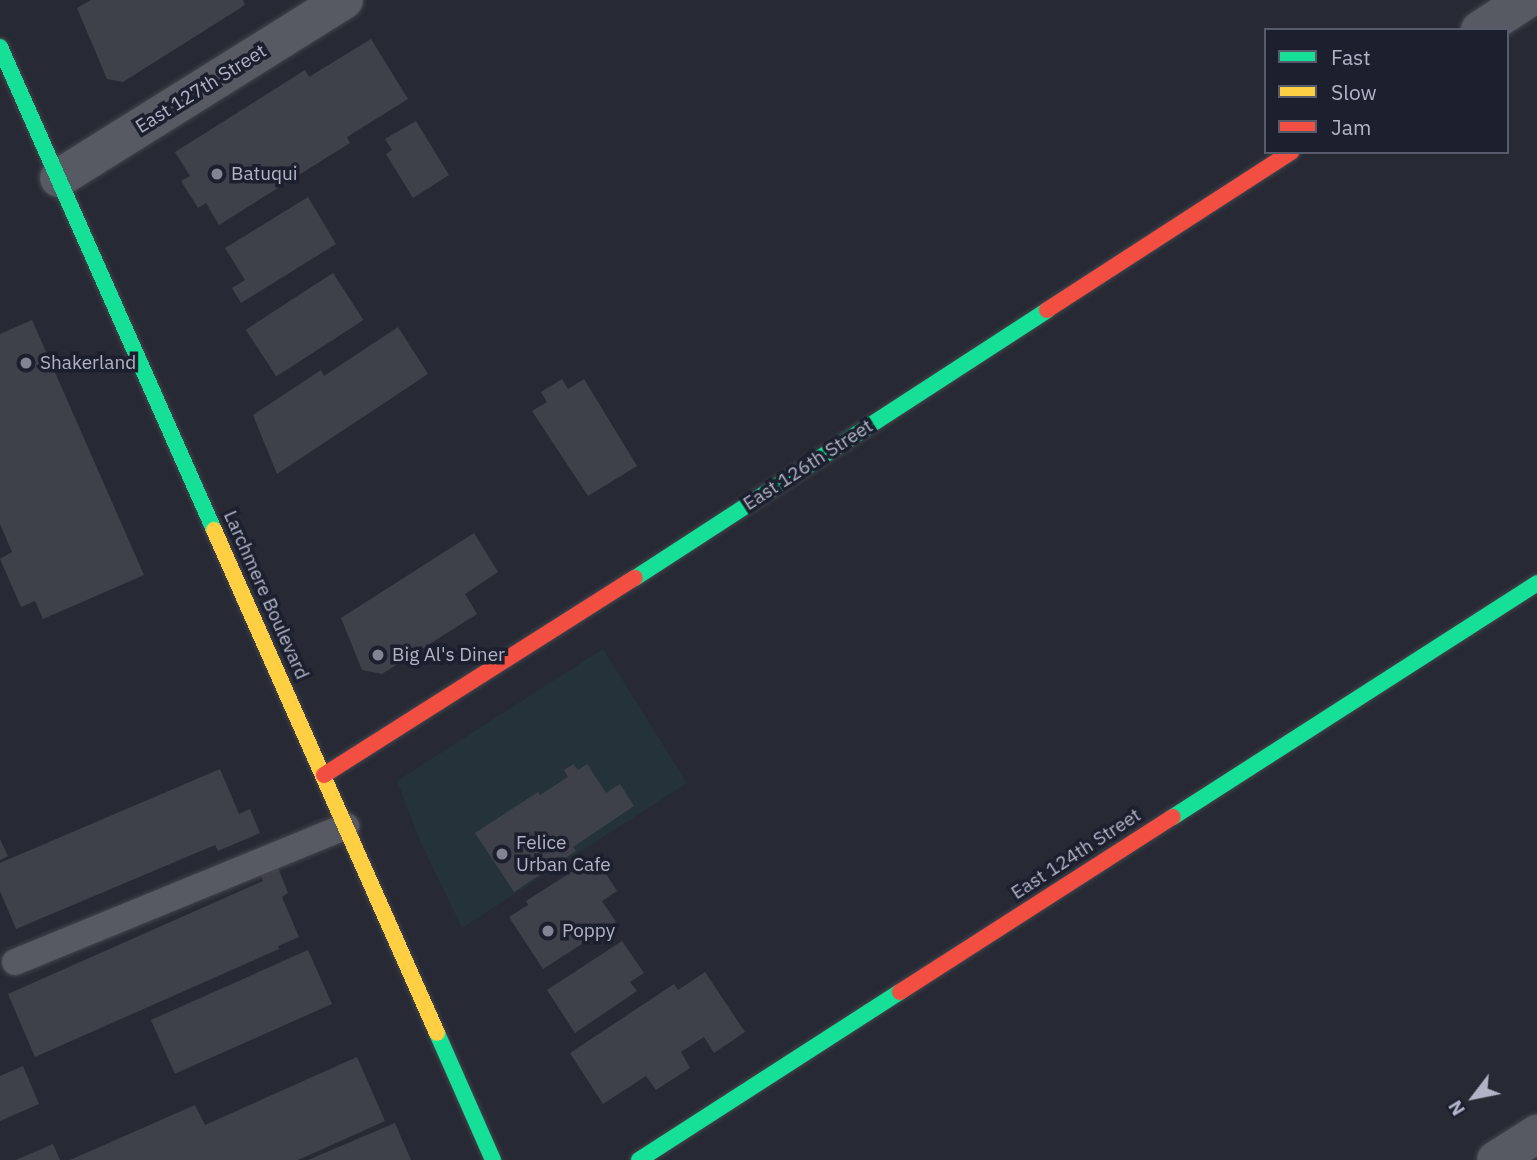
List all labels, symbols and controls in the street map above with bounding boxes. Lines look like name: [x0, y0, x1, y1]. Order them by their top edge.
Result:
legend: [1264, 28, 1509, 154]
street label: East 127th Street: [131, 40, 271, 138]
text: Fast: [1331, 43, 1371, 71]
text: Slow: [1331, 78, 1377, 106]
text: Jam: [1331, 113, 1371, 141]
place label: Batuqui: [231, 163, 298, 185]
marker: Batuqui: [209, 166, 225, 182]
place label: Shakerland: [40, 352, 136, 374]
marker: Shakerland: [18, 355, 34, 371]
street label: East 126th Street: [739, 415, 877, 515]
street label: Larchmere Boulevard: [219, 507, 313, 683]
place label: Big Al's Diner: [392, 644, 505, 666]
marker: Big Al's Diner: [370, 647, 386, 663]
street label: East 124th Street: [1007, 804, 1145, 904]
place label: Felice Urban Cafe: [516, 832, 611, 876]
marker: Felice Urban Cafe: [494, 846, 510, 862]
place label: Poppy: [562, 920, 615, 942]
marker: Poppy: [540, 923, 556, 939]
north arrow: [1439, 1062, 1509, 1132]
text: N: [1442, 1096, 1470, 1120]

